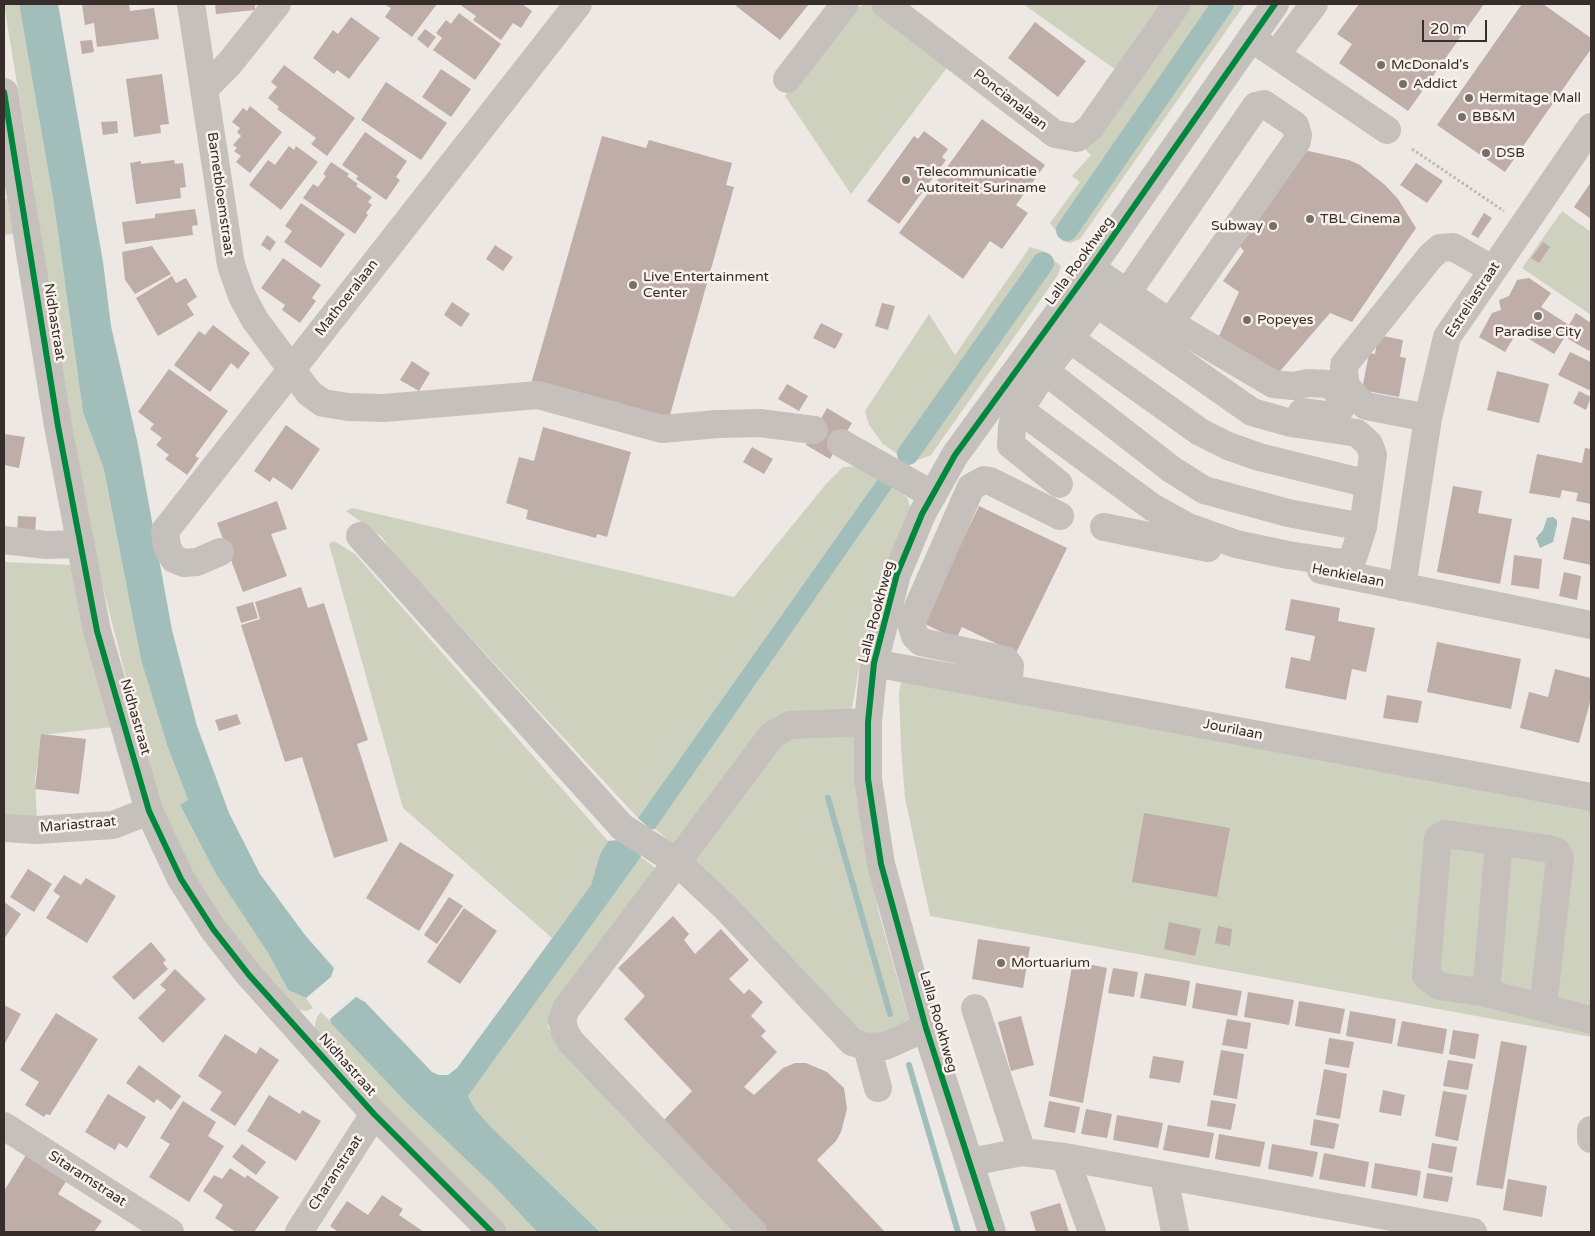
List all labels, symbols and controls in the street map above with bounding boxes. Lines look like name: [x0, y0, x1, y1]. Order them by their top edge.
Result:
scale bar: [1425, 10, 1490, 42]
text: 20 m: [1430, 20, 1467, 38]
place label: McDonald's: [1391, 57, 1469, 73]
marker: McDonald's: [1375, 59, 1387, 71]
street label: Poncianalaan: [970, 66, 1050, 134]
place label: Addict: [1413, 76, 1457, 92]
marker: Addict: [1397, 78, 1409, 90]
place label: Hermitage Mall: [1479, 90, 1581, 106]
marker: Hermitage Mall: [1463, 92, 1475, 104]
place label: BB&M: [1472, 109, 1515, 125]
marker: BB&M: [1456, 111, 1468, 123]
street label: Barnetbloemstraat: [203, 131, 237, 257]
place label: DSB: [1496, 145, 1525, 161]
marker: DSB: [1480, 147, 1492, 159]
place label: Telecommunicatie Autoriteit Suriname: [916, 164, 1046, 196]
marker: Telecommunicatie Autoriteit Suriname: [900, 174, 912, 186]
place label: TBL Cinema: [1320, 211, 1400, 227]
marker: TBL Cinema: [1304, 213, 1316, 225]
street label: Lalla Rookhweg: [1042, 214, 1118, 308]
place label: Subway: [1211, 218, 1263, 234]
marker: Subway: [1267, 220, 1279, 232]
street label: Mathoeralaan: [312, 256, 382, 340]
street label: Estreliastraat: [1442, 259, 1504, 341]
place label: Live Entertainment Center: [643, 269, 769, 302]
marker: Live Entertainment Center: [627, 279, 639, 291]
street label: Nidhastraat: [40, 282, 68, 362]
marker: Paradise City: [1532, 310, 1544, 322]
place label: Popeyes: [1257, 312, 1313, 328]
marker: Popeyes: [1241, 314, 1253, 326]
place label: Paradise City: [1495, 324, 1581, 340]
street label: Lalla Rookhweg: [855, 559, 899, 665]
street label: Henkielaan: [1310, 561, 1386, 591]
street label: Nidhastraat: [116, 677, 154, 757]
street label: Jourilaan: [1202, 716, 1264, 744]
street label: Mariastraat: [39, 813, 117, 837]
place label: Mortuarium: [1011, 955, 1090, 971]
marker: Mortuarium: [995, 957, 1007, 969]
street label: Lalla Rookhweg: [915, 969, 961, 1075]
street label: Nidhastraat: [315, 1030, 379, 1100]
street label: Charanstraat: [305, 1132, 367, 1214]
street label: Sitaramstraat: [45, 1148, 129, 1210]

